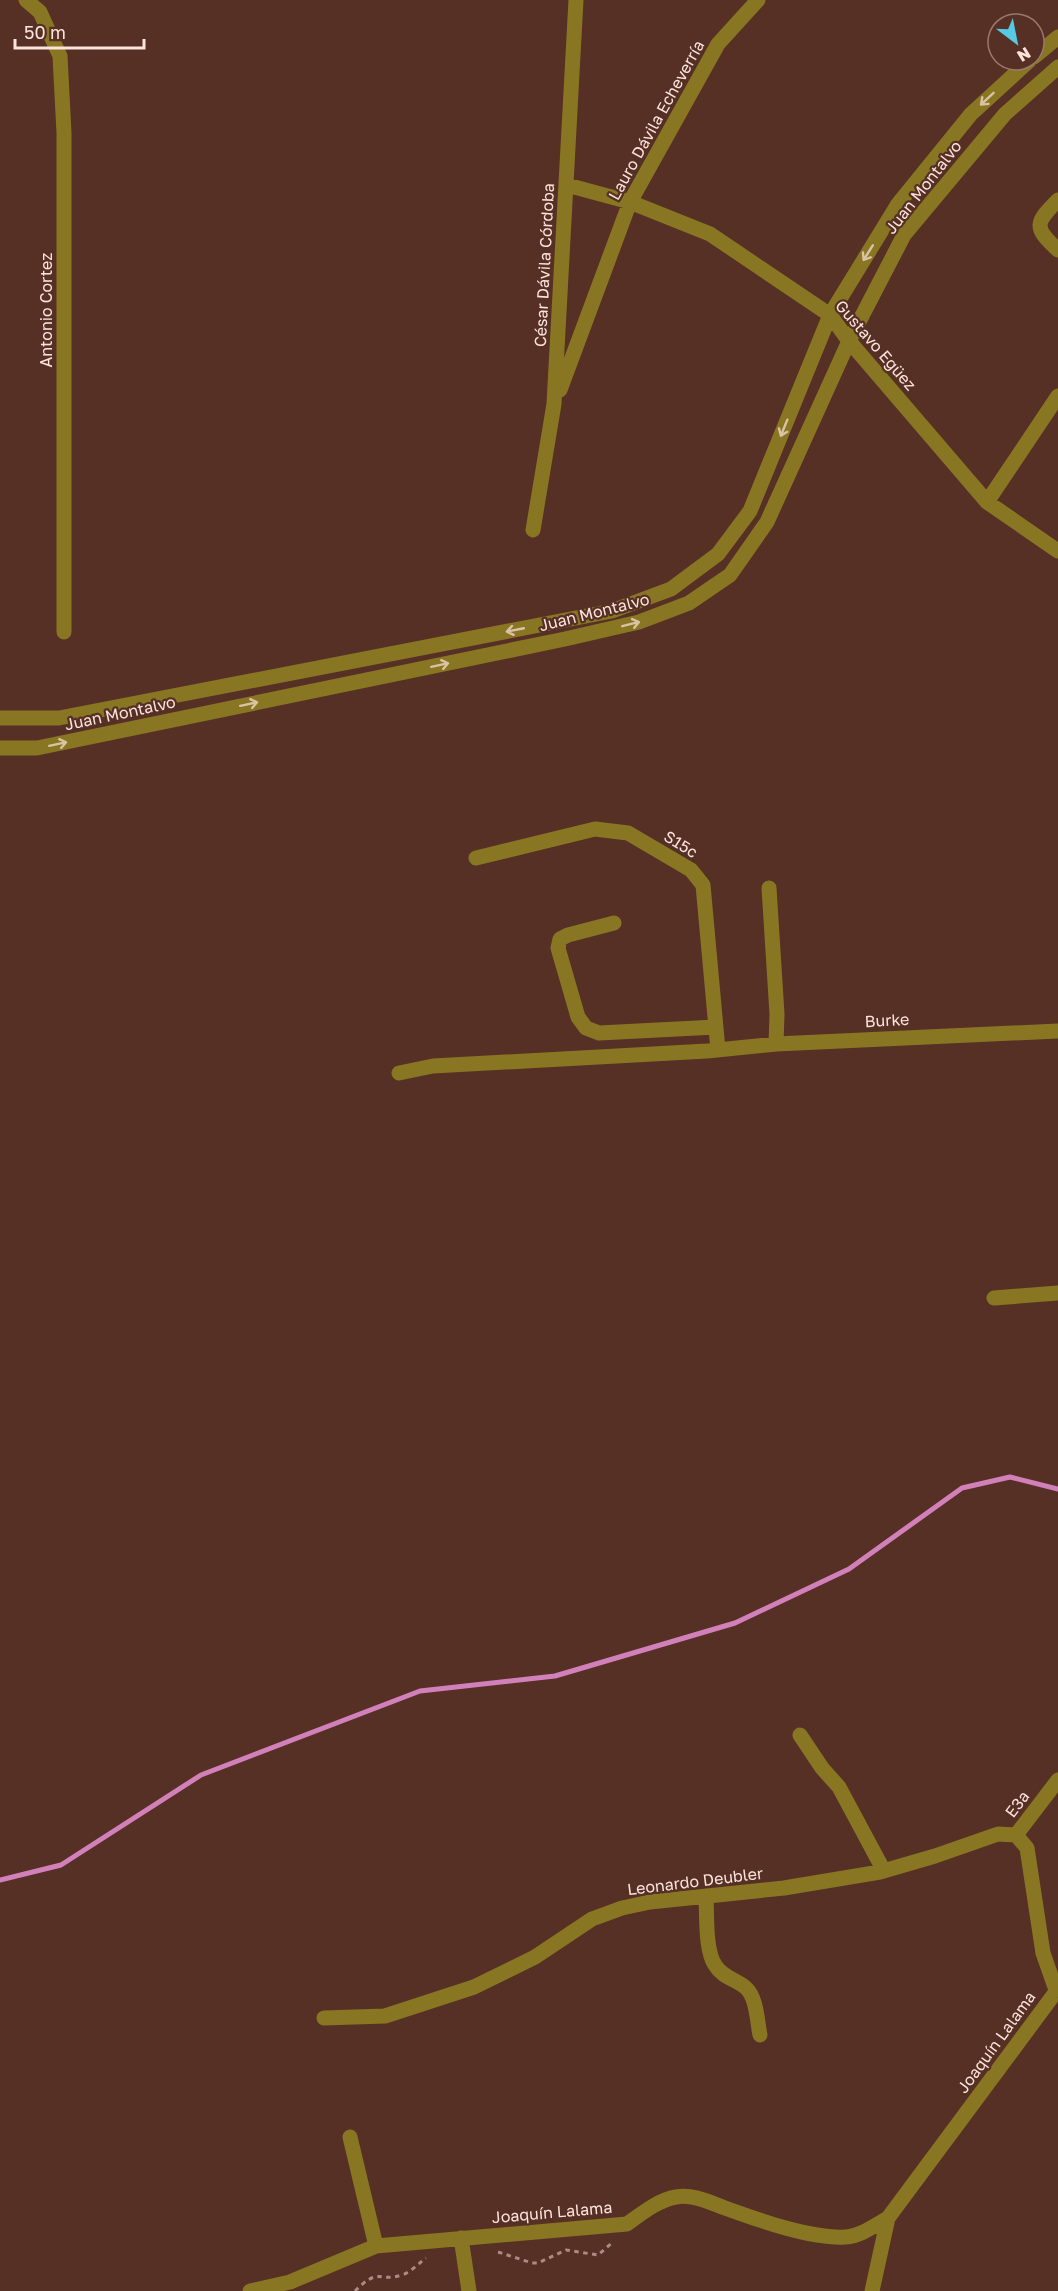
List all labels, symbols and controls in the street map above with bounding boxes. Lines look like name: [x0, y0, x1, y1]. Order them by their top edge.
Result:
scale bar: [15, 12, 144, 50]
north arrow: [986, 12, 1046, 72]
text: 50 m: [24, 21, 66, 43]
street label: Lauro Dávila Echeverría: [604, 36, 708, 204]
text: N: [1013, 43, 1034, 66]
one-way arrow: [979, 92, 994, 106]
street label: Juan Montalvo: [880, 136, 966, 238]
street label: César Dávila Córdoba: [530, 183, 558, 347]
one-way arrow: [862, 244, 874, 261]
street label: Antonio Cortez: [36, 252, 56, 368]
street label: Gustavo Egüez: [831, 296, 921, 394]
one-way arrow: [778, 418, 789, 437]
street label: Juan Montalvo: [537, 589, 651, 635]
one-way arrow: [621, 617, 640, 629]
one-way arrow: [506, 625, 526, 636]
one-way arrow: [430, 659, 449, 670]
street label: Juan Montalvo: [63, 691, 177, 735]
one-way arrow: [239, 698, 258, 710]
one-way arrow: [48, 738, 67, 749]
street label: S15c: [660, 826, 702, 862]
street label: Burke: [864, 1009, 910, 1031]
street label: E3a: [1001, 1787, 1033, 1821]
street label: Leonardo Deubler: [626, 1863, 764, 1899]
street label: Joaquín Lalama: [952, 1987, 1040, 2097]
street label: Joaquín Lalama: [491, 2197, 613, 2227]

